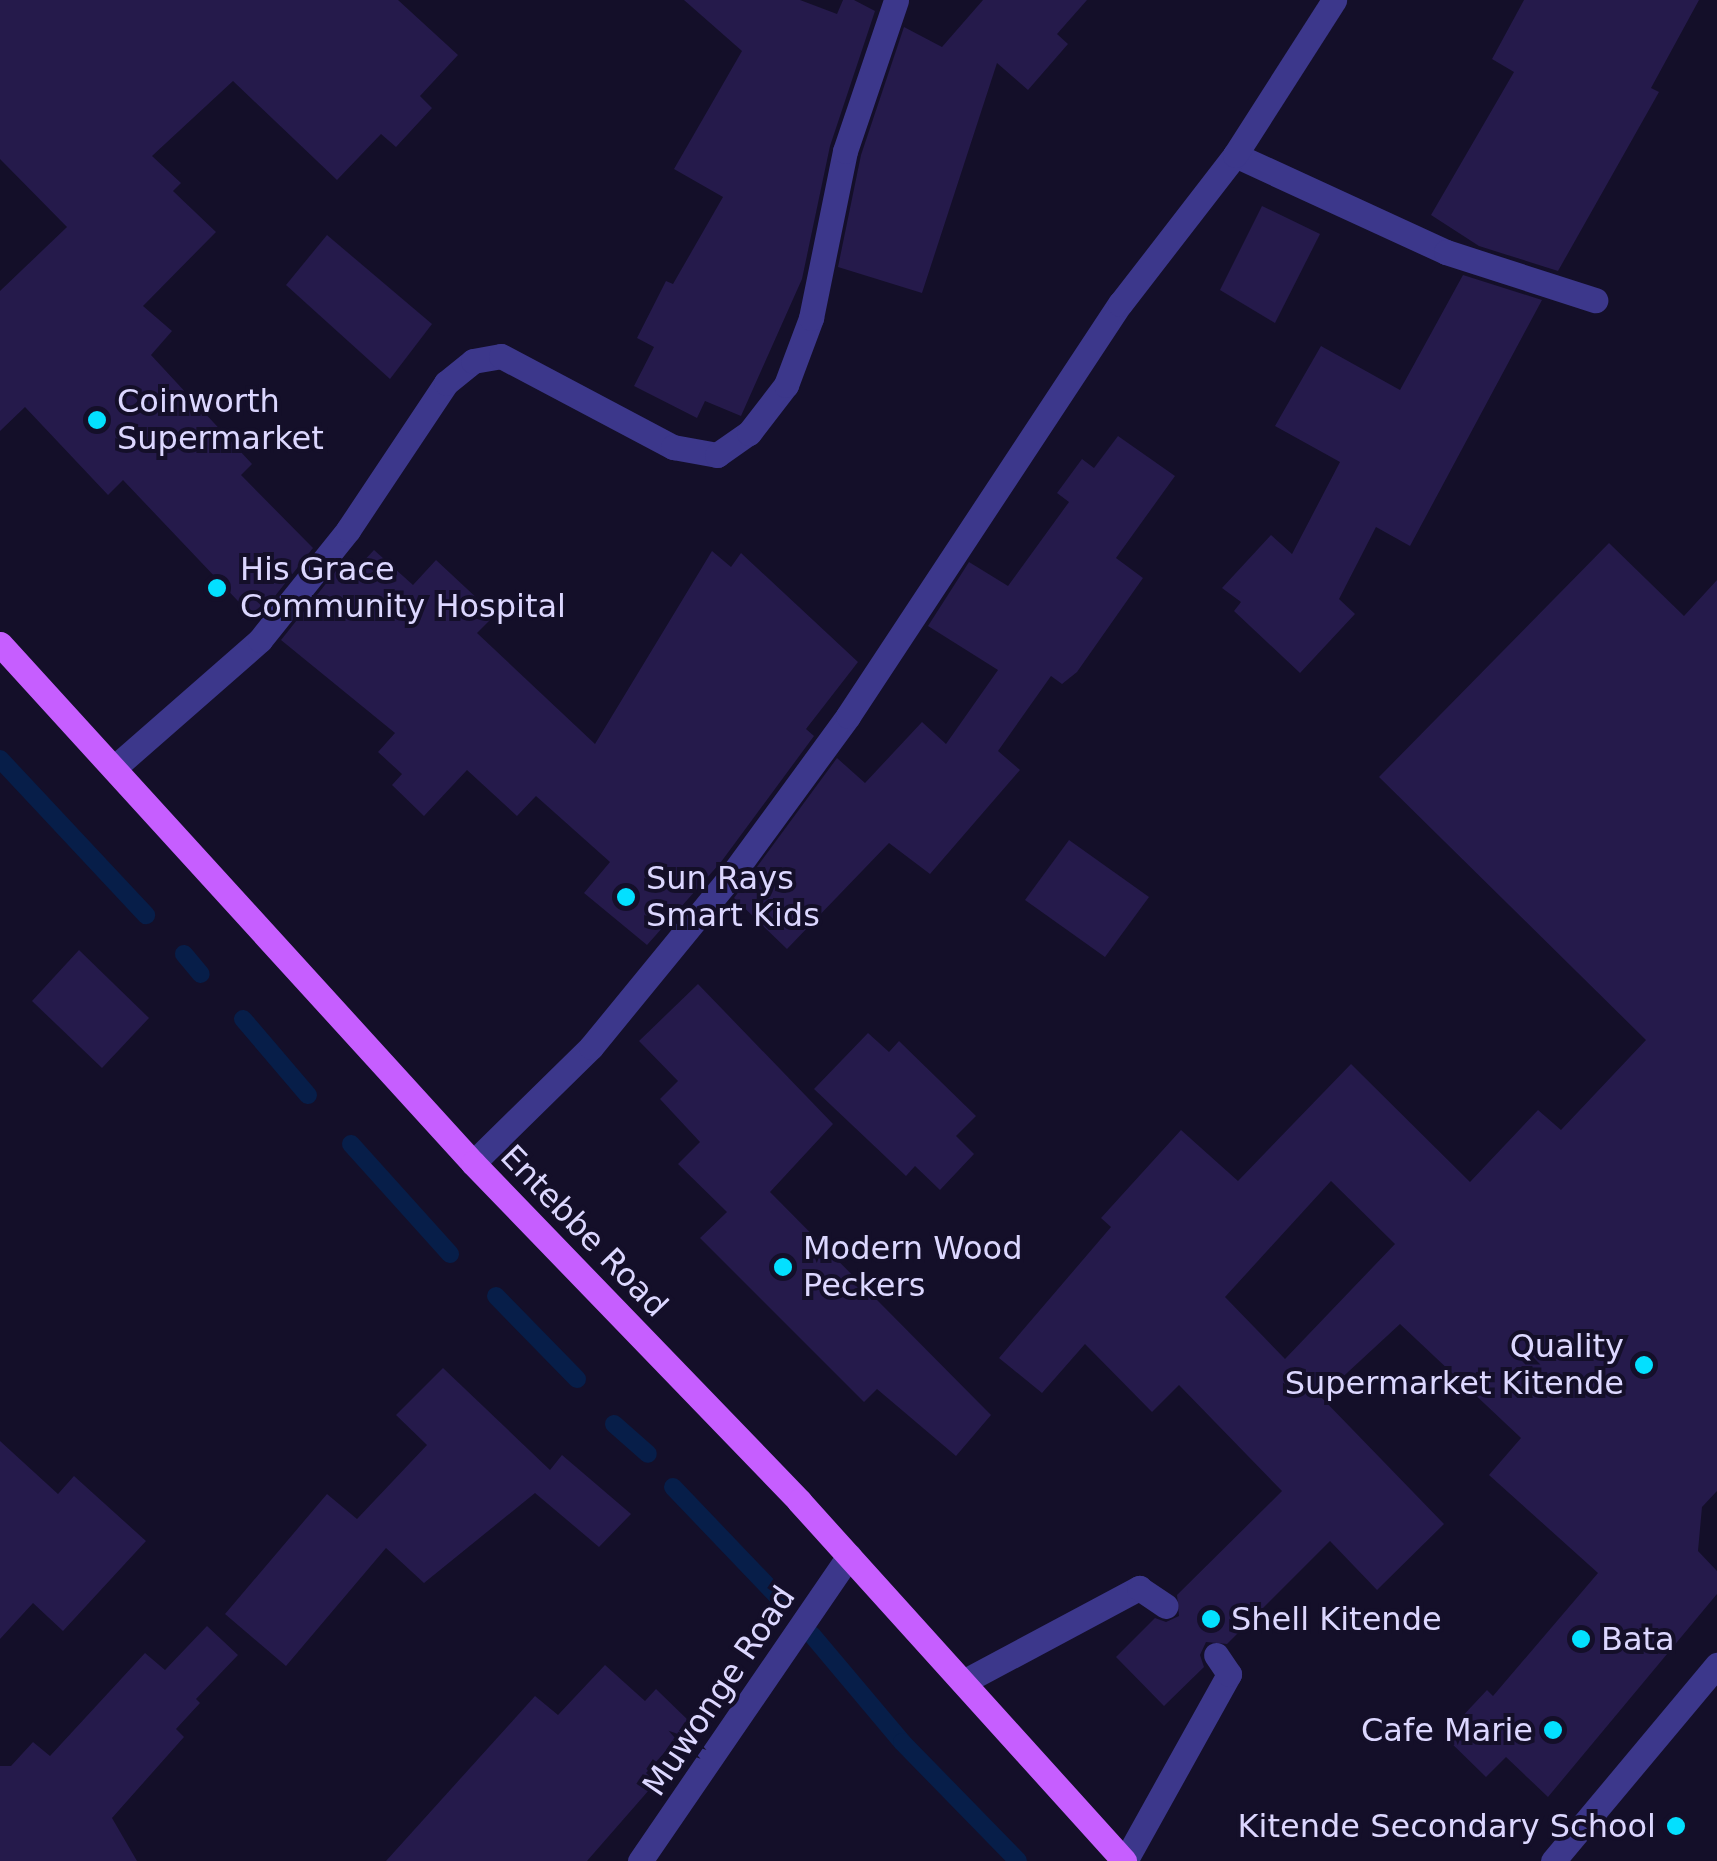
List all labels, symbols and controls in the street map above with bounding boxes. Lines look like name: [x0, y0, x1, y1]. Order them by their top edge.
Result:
place label: Coinworth Supermarket: [117, 383, 324, 458]
marker: Coinworth Supermarket: [86, 409, 108, 431]
place label: His Grace Community Hospital: [240, 551, 566, 626]
marker: His Grace Community Hospital: [204, 575, 230, 601]
place label: Sun Rays Smart Kids: [646, 860, 820, 935]
marker: Sun Rays Smart Kids: [615, 886, 637, 908]
street label: Entebbe Road: [493, 1137, 675, 1325]
place label: Modern Wood Peckers: [803, 1230, 1022, 1305]
marker: Modern Wood Peckers: [772, 1256, 794, 1278]
place label: Quality Supermarket Kitende: [1285, 1328, 1624, 1403]
marker: Quality Supermarket Kitende: [1633, 1354, 1655, 1376]
street label: Muwonge Road: [635, 1579, 803, 1803]
place label: Shell Kitende: [1231, 1600, 1442, 1638]
marker: Shell Kitende: [1200, 1608, 1222, 1630]
place label: Bata: [1601, 1620, 1675, 1658]
marker: Bata: [1570, 1628, 1592, 1650]
place label: Cafe Marie: [1361, 1711, 1533, 1749]
marker: Cafe Marie: [1542, 1719, 1564, 1741]
place label: Kitende Secondary School: [1238, 1807, 1656, 1845]
marker: Kitende Secondary School: [1665, 1815, 1687, 1837]

